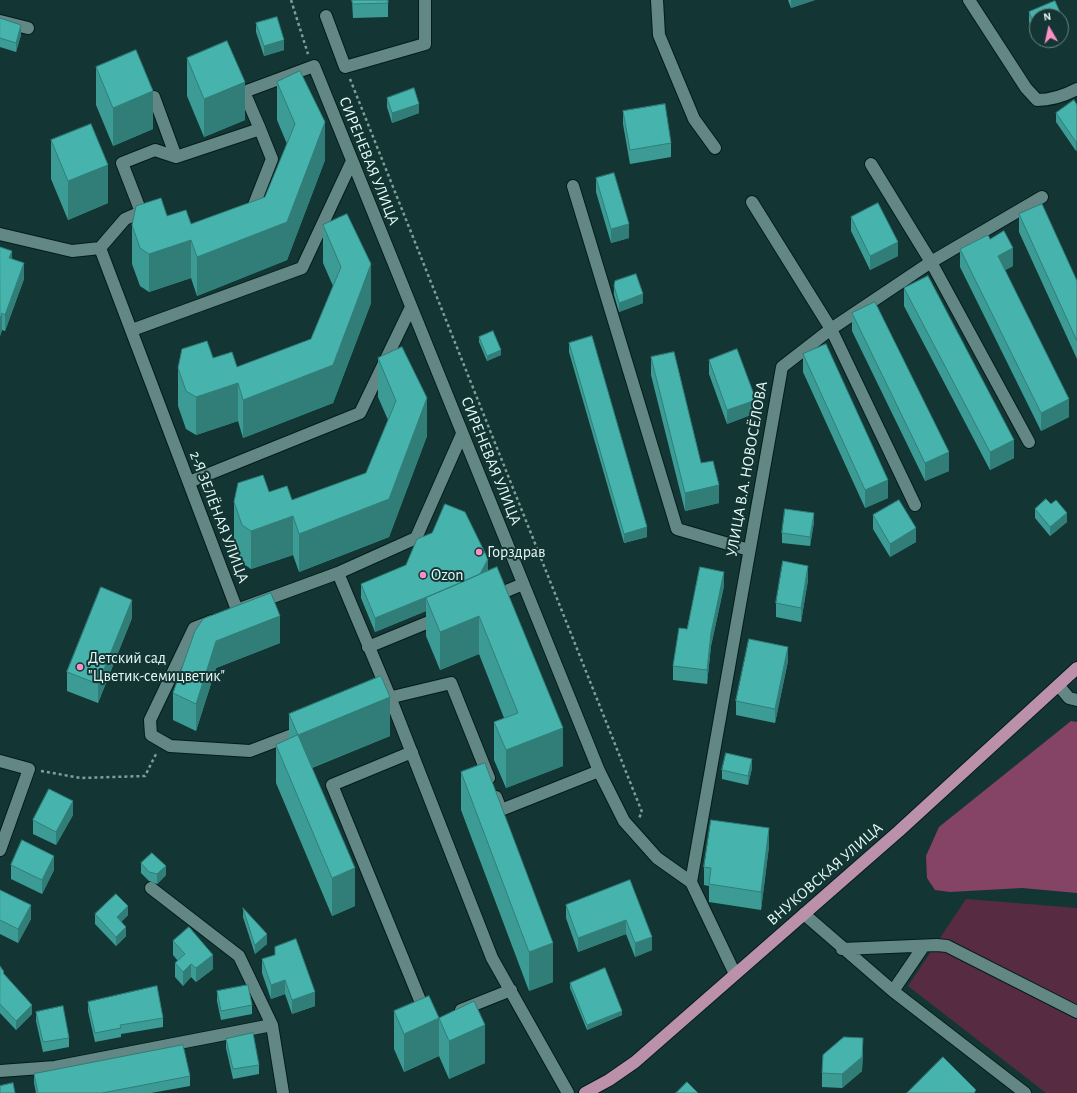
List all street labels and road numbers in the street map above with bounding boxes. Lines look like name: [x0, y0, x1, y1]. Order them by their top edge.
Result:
street label: СИРЕНЕВАЯ УЛИЦА: [334, 94, 404, 228]
street label: УЛИЦА В.А. НОВОСЁЛОВА: [722, 380, 772, 558]
street label: СИРЕНЕВАЯ УЛИЦА: [456, 394, 526, 528]
street label: 2-Я ЗЕЛЁНАЯ УЛИЦА: [185, 448, 253, 586]
street label: ВНУКОВСКАЯ УЛИЦА: [763, 818, 887, 930]

